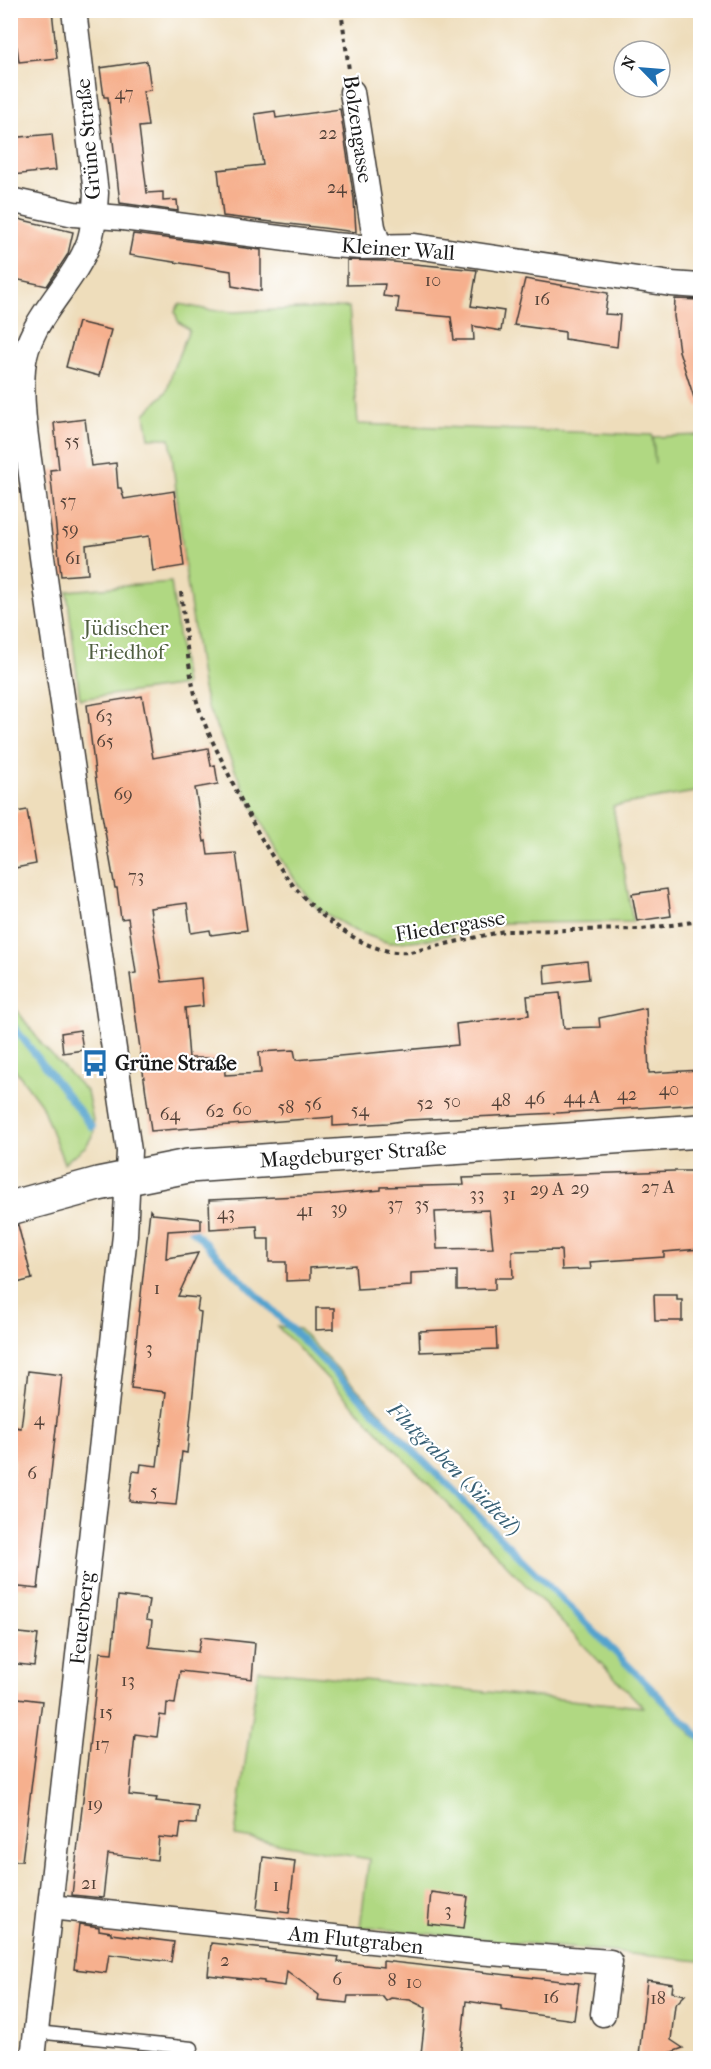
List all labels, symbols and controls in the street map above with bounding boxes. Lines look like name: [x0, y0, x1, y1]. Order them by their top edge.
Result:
north arrow: [612, 39, 672, 99]
text: N: [618, 53, 640, 72]
street label: Bolzengasse: [339, 74, 377, 184]
street label: Grüne Straße: [71, 77, 105, 201]
house number: 47: [115, 83, 134, 104]
house number: 22: [319, 123, 337, 144]
house number: 24: [327, 177, 347, 198]
street label: Kleiner Wall: [340, 233, 456, 265]
house number: 10: [425, 270, 441, 291]
house number: 16: [534, 289, 550, 310]
house number: 55: [64, 431, 80, 452]
house number: 57: [60, 491, 77, 512]
house number: 59: [61, 519, 79, 540]
house number: 61: [65, 548, 81, 569]
park label: Jüdischer Friedhof: [82, 616, 169, 664]
house number: 63: [95, 706, 113, 727]
house number: 65: [96, 731, 114, 752]
house number: 69: [113, 784, 133, 805]
house number: 73: [128, 866, 144, 887]
street label: Fliedergasse: [393, 905, 507, 947]
bus stop icon: Grüne Straße: [80, 1048, 110, 1078]
place label: Grüne Straße: [115, 1051, 237, 1075]
house number: 40: [659, 1079, 679, 1100]
house number: 42: [617, 1084, 637, 1105]
house number: 44 A: [564, 1087, 601, 1108]
house number: 46: [525, 1088, 545, 1109]
house number: 48: [491, 1090, 511, 1111]
house number: 50: [443, 1091, 461, 1112]
house number: 52: [416, 1093, 434, 1114]
house number: 56: [304, 1094, 322, 1115]
house number: 58: [278, 1097, 294, 1118]
house number: 60: [232, 1099, 252, 1120]
house number: 54: [351, 1100, 370, 1121]
house number: 62: [205, 1101, 225, 1122]
house number: 64: [160, 1104, 181, 1125]
street label: Magdeburger Straße: [259, 1135, 447, 1173]
house number: 27 A: [641, 1177, 675, 1198]
house number: 29: [571, 1178, 589, 1199]
house number: 29 A: [530, 1179, 564, 1200]
house number: 33: [470, 1184, 484, 1205]
house number: 31: [502, 1184, 516, 1205]
house number: 37: [387, 1194, 403, 1215]
house number: 35: [414, 1194, 430, 1215]
house number: 39: [331, 1198, 347, 1219]
house number: 41: [296, 1200, 314, 1221]
house number: 43: [217, 1203, 235, 1224]
house number: 1: [154, 1278, 160, 1299]
house number: 3: [145, 1338, 153, 1359]
water label: Flutgraben (Südteil): [381, 1396, 526, 1541]
house number: 4: [34, 1409, 45, 1430]
house number: 6: [27, 1463, 37, 1484]
house number: 5: [150, 1481, 158, 1502]
street label: Feuerberg: [65, 1569, 99, 1666]
house number: 13: [121, 1670, 135, 1691]
house number: 15: [99, 1702, 113, 1723]
house number: 17: [94, 1734, 110, 1755]
house number: 19: [87, 1794, 103, 1815]
house number: 21: [81, 1873, 97, 1894]
house number: 1: [273, 1875, 279, 1896]
house number: 3: [444, 1900, 452, 1921]
street label: Am Flutgraben: [286, 1921, 425, 1959]
house number: 2: [220, 1950, 230, 1971]
house number: 6: [332, 1969, 342, 1990]
house number: 8: [387, 1970, 397, 1991]
house number: 10: [406, 1972, 422, 1993]
house number: 16: [543, 1987, 559, 2008]
house number: 18: [650, 1988, 666, 2009]

